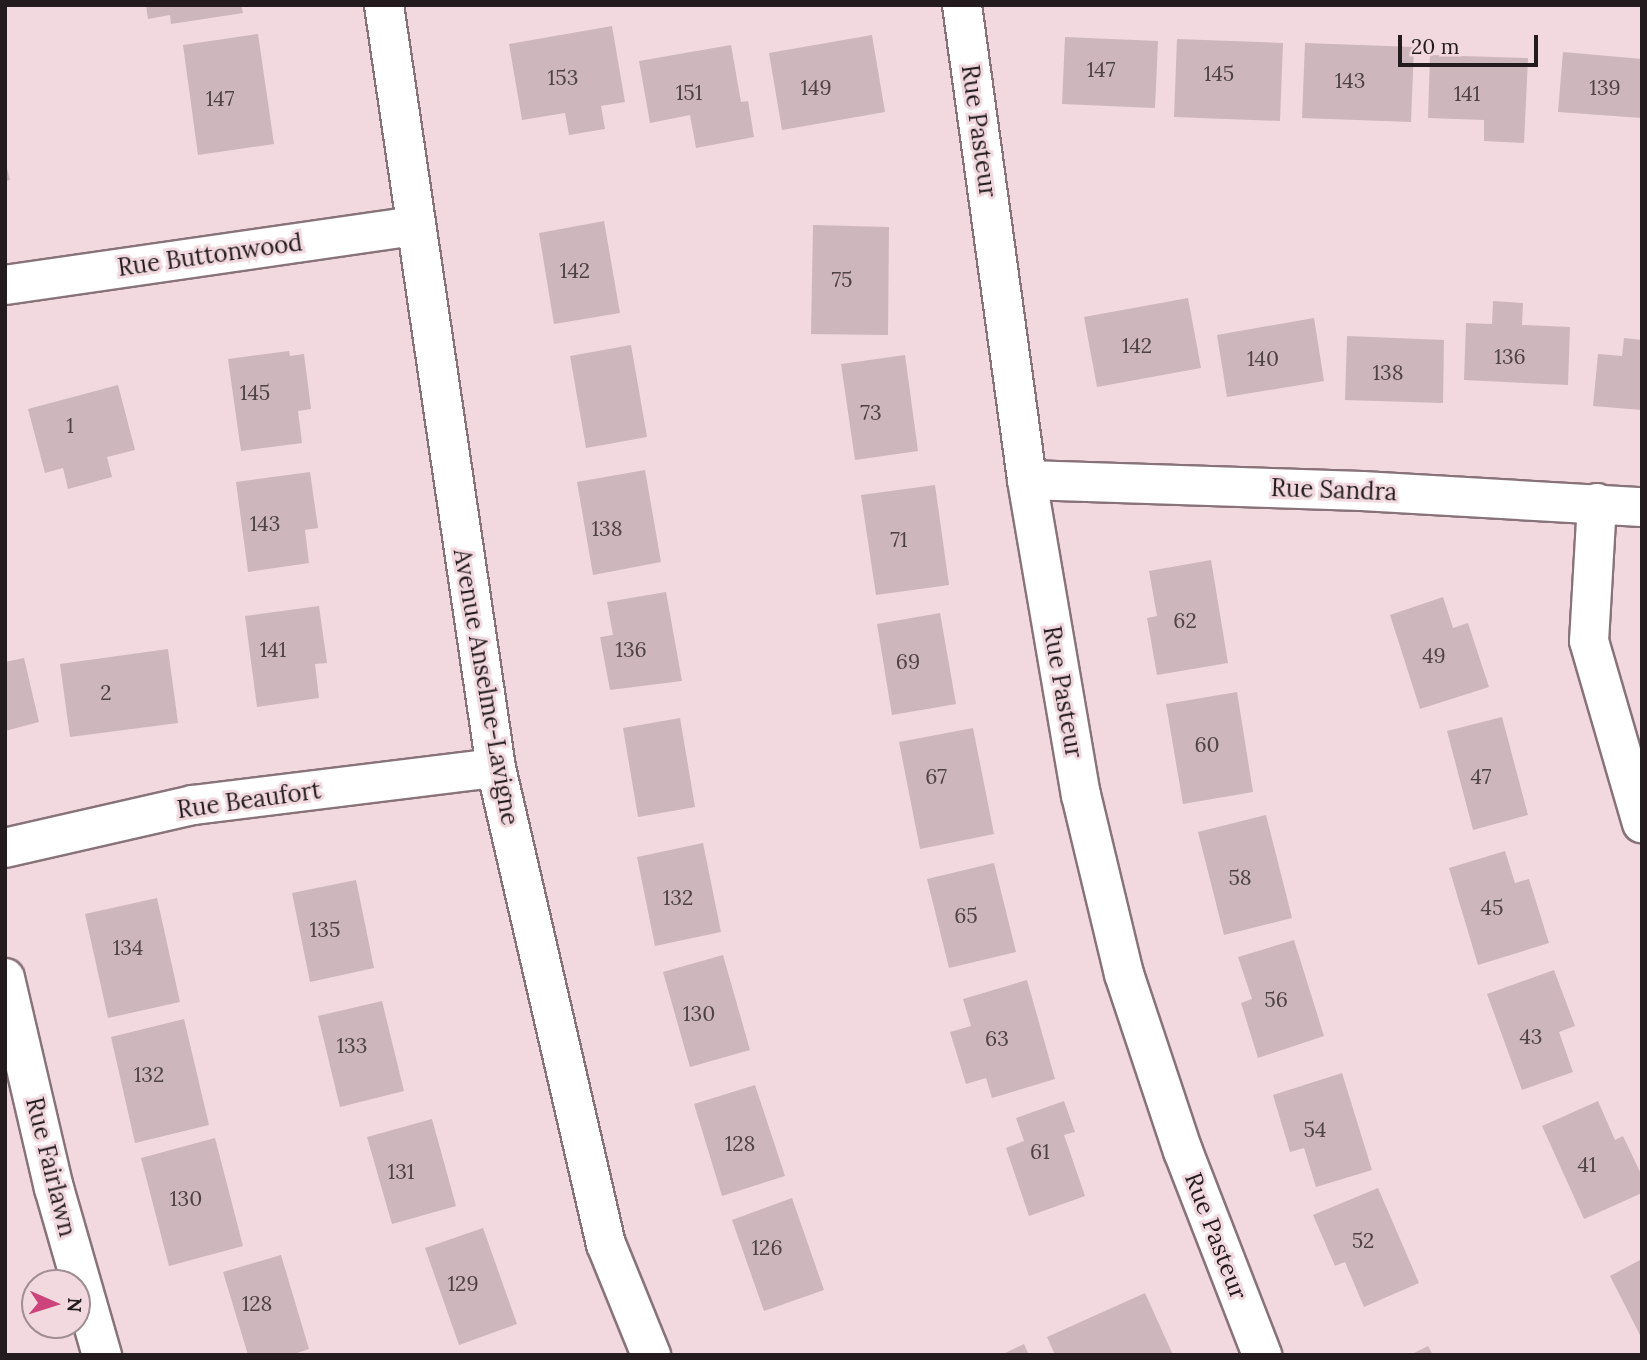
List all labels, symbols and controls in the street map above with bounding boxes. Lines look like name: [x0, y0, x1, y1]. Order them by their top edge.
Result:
scale bar: [1402, 21, 1542, 65]
text: 20 m: [1411, 33, 1460, 60]
house number: 147: [1087, 57, 1115, 83]
house number: 145: [1204, 61, 1234, 87]
street label: Rue Pasteur: [955, 63, 1003, 199]
house number: 153: [548, 65, 578, 91]
house number: 143: [1335, 68, 1365, 94]
house number: 149: [800, 75, 832, 101]
house number: 139: [1589, 75, 1621, 101]
house number: 151: [676, 80, 702, 106]
house number: 141: [1454, 81, 1480, 107]
house number: 147: [206, 86, 234, 112]
street label: Rue Buttonwood: [116, 228, 304, 282]
house number: 142: [560, 258, 590, 284]
house number: 75: [831, 267, 853, 293]
house number: 142: [1122, 333, 1152, 359]
house number: 136: [1494, 344, 1526, 370]
house number: 140: [1247, 346, 1279, 372]
house number: 138: [1372, 360, 1404, 386]
house number: 145: [240, 380, 270, 406]
house number: 73: [860, 400, 882, 426]
house number: 1: [66, 413, 74, 439]
street label: Rue Sandra: [1270, 473, 1398, 507]
house number: 143: [250, 511, 280, 537]
house number: 138: [591, 516, 623, 542]
house number: 71: [890, 527, 908, 553]
street label: Avenue Anselme-Lavigne: [448, 547, 524, 827]
house number: 62: [1173, 608, 1197, 634]
street label: Rue Pasteur: [1037, 624, 1089, 760]
house number: 141: [260, 637, 286, 663]
house number: 136: [615, 637, 647, 663]
house number: 49: [1422, 643, 1446, 669]
house number: 69: [896, 649, 920, 675]
house number: 2: [100, 680, 112, 706]
house number: 60: [1194, 732, 1220, 758]
house number: 67: [925, 764, 947, 790]
house number: 47: [1470, 764, 1492, 790]
street label: Rue Beaufort: [175, 776, 323, 824]
house number: 58: [1228, 865, 1252, 891]
house number: 132: [663, 885, 693, 911]
house number: 45: [1481, 895, 1503, 921]
house number: 65: [954, 903, 978, 929]
house number: 135: [310, 917, 340, 943]
house number: 134: [113, 935, 143, 961]
house number: 56: [1264, 987, 1288, 1013]
house number: 130: [683, 1001, 715, 1027]
house number: 43: [1519, 1024, 1543, 1050]
house number: 63: [985, 1026, 1009, 1052]
house number: 133: [336, 1033, 368, 1059]
house number: 132: [134, 1062, 164, 1088]
street label: Rue Fairlawn: [20, 1094, 82, 1240]
house number: 54: [1304, 1117, 1326, 1143]
house number: 128: [725, 1131, 755, 1157]
house number: 61: [1030, 1139, 1050, 1165]
house number: 41: [1577, 1152, 1597, 1178]
house number: 131: [388, 1159, 414, 1185]
street label: Rue Pasteur: [1179, 1168, 1253, 1304]
house number: 130: [170, 1186, 202, 1212]
house number: 52: [1352, 1228, 1374, 1254]
house number: 126: [751, 1235, 783, 1261]
north arrow: [21, 1269, 91, 1339]
house number: 129: [447, 1271, 479, 1297]
house number: 128: [242, 1291, 272, 1317]
text: N: [63, 1297, 87, 1313]

